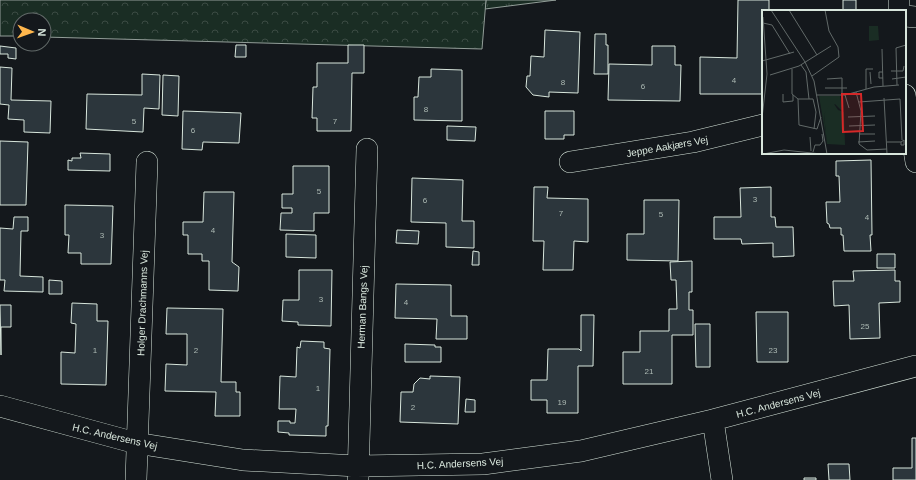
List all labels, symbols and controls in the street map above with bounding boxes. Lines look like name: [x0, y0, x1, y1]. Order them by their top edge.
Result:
inset map: [762, 10, 906, 154]
north arrow: [12, 12, 52, 52]
text: N: [36, 28, 48, 37]
house number: 4: [732, 76, 737, 85]
house number: 8: [561, 78, 566, 87]
house number: 6: [641, 82, 646, 91]
house number: 8: [424, 105, 429, 114]
house number: 5: [132, 117, 137, 126]
house number: 7: [333, 117, 338, 126]
house number: 6: [191, 126, 196, 135]
street label: Jeppe Aakjærs Vej: [625, 134, 709, 159]
house number: 5: [317, 187, 322, 196]
house number: 3: [753, 195, 758, 204]
house number: 6: [423, 196, 428, 205]
house number: 7: [559, 209, 564, 218]
house number: 5: [659, 210, 664, 219]
house number: 4: [865, 213, 870, 222]
house number: 4: [211, 226, 216, 235]
house number: 3: [100, 231, 105, 240]
street label: Holger Drachmanns Vej: [135, 250, 150, 356]
street label: Herman Bangs Vej: [356, 265, 369, 349]
house number: 3: [319, 295, 324, 304]
house number: 4: [404, 298, 409, 307]
house number: 25: [861, 322, 870, 331]
house number: 1: [93, 346, 98, 355]
house number: 2: [194, 346, 199, 355]
house number: 23: [769, 346, 778, 355]
house number: 21: [645, 367, 654, 376]
house number: 1: [316, 384, 321, 393]
street label: H.C. Andersens Vej: [735, 387, 821, 420]
house number: 19: [558, 398, 567, 407]
house number: 2: [411, 403, 416, 412]
street label: H.C. Andersens Vej: [71, 421, 158, 452]
street label: H.C. Andersens Vej: [416, 456, 504, 471]

